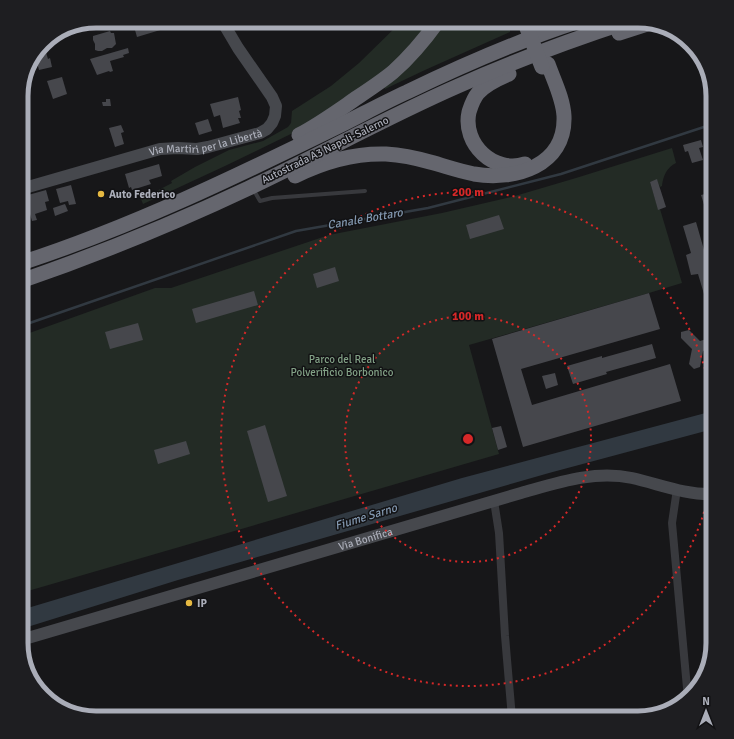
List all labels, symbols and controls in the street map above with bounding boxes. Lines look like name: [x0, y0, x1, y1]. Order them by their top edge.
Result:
street label: Autostrada A3 Napoli-Salerno: [259, 113, 391, 187]
street label: Via Martiri per la Libertà: [147, 126, 264, 158]
text: 200 m: [452, 185, 484, 200]
place label: Auto Federico: [109, 188, 175, 201]
marker: Auto Federico: [96, 189, 106, 199]
water label: Canale Bottaro: [326, 205, 405, 233]
text: 100 m: [452, 309, 484, 324]
park label: Parco del Real Polverificio Borbonico: [291, 353, 394, 379]
centre of rings: [461, 432, 475, 446]
water label: Fiume Sarno: [333, 500, 400, 534]
street label: Via Bonifica: [337, 525, 394, 553]
place label: IP: [197, 597, 207, 610]
marker: IP: [184, 598, 194, 608]
north arrow: [686, 691, 726, 731]
text: N: [702, 695, 710, 708]

